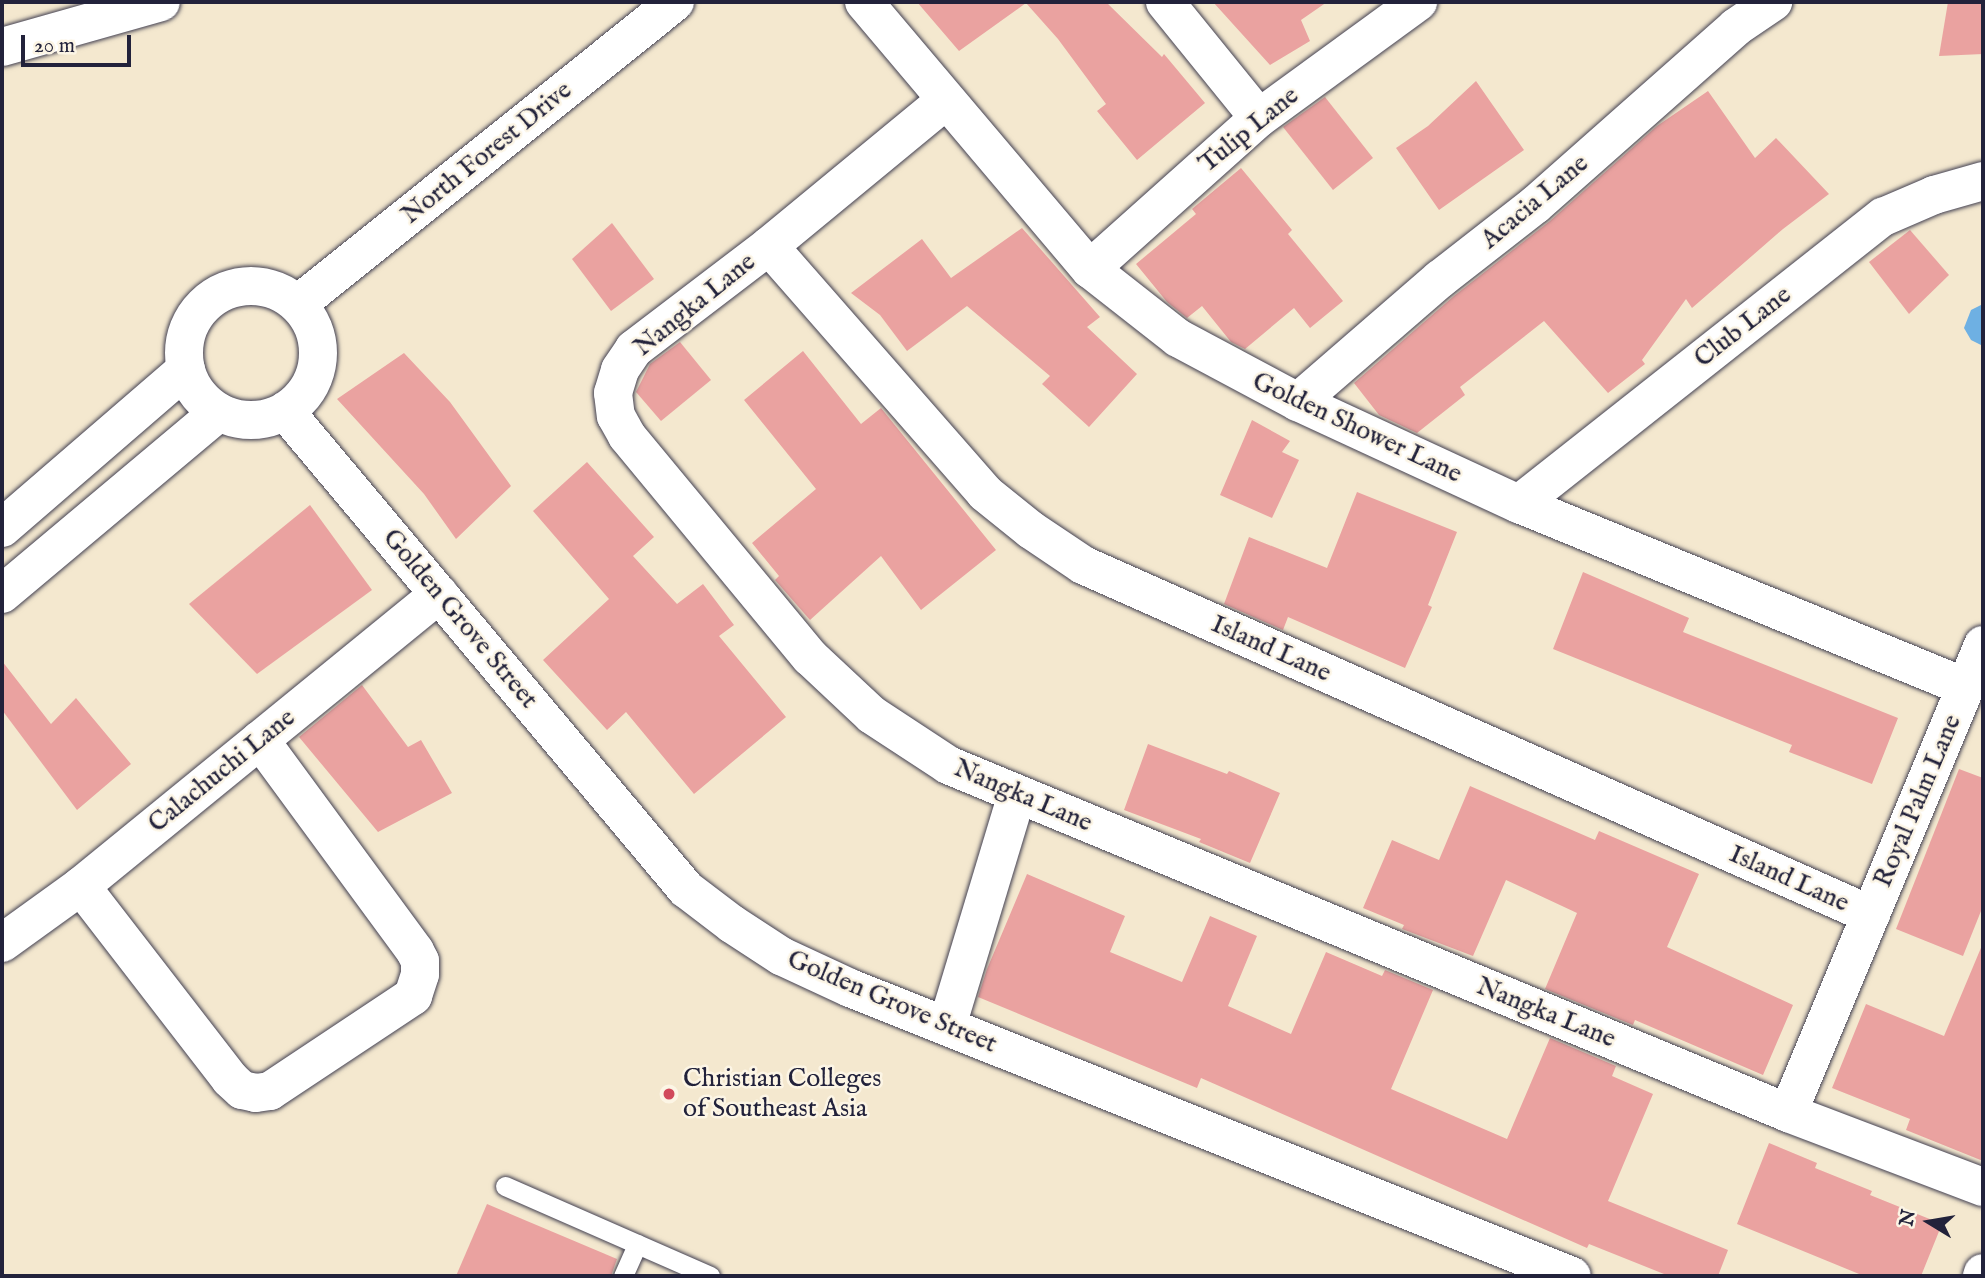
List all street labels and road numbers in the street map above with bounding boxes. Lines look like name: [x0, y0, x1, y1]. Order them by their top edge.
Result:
street label: North Forest Drive: [396, 75, 578, 231]
street label: Tulip Lane: [1193, 80, 1305, 180]
street label: Acacia Lane: [1475, 148, 1595, 256]
street label: Nangka Lane: [628, 247, 762, 363]
street label: Club Lane: [1688, 280, 1798, 374]
street label: Golden Shower Lane: [1247, 366, 1467, 490]
street label: Golden Grove Street: [376, 523, 544, 715]
street label: Island Lane: [1206, 609, 1336, 689]
street label: Calachuchi Lane: [142, 702, 302, 840]
street label: Royal Palm Lane: [1868, 710, 1968, 892]
street label: Nangka Lane: [949, 753, 1097, 839]
street label: Island Lane: [1724, 839, 1854, 919]
street label: Golden Grove Street: [783, 944, 1001, 1060]
street label: Nangka Lane: [1472, 971, 1620, 1055]

